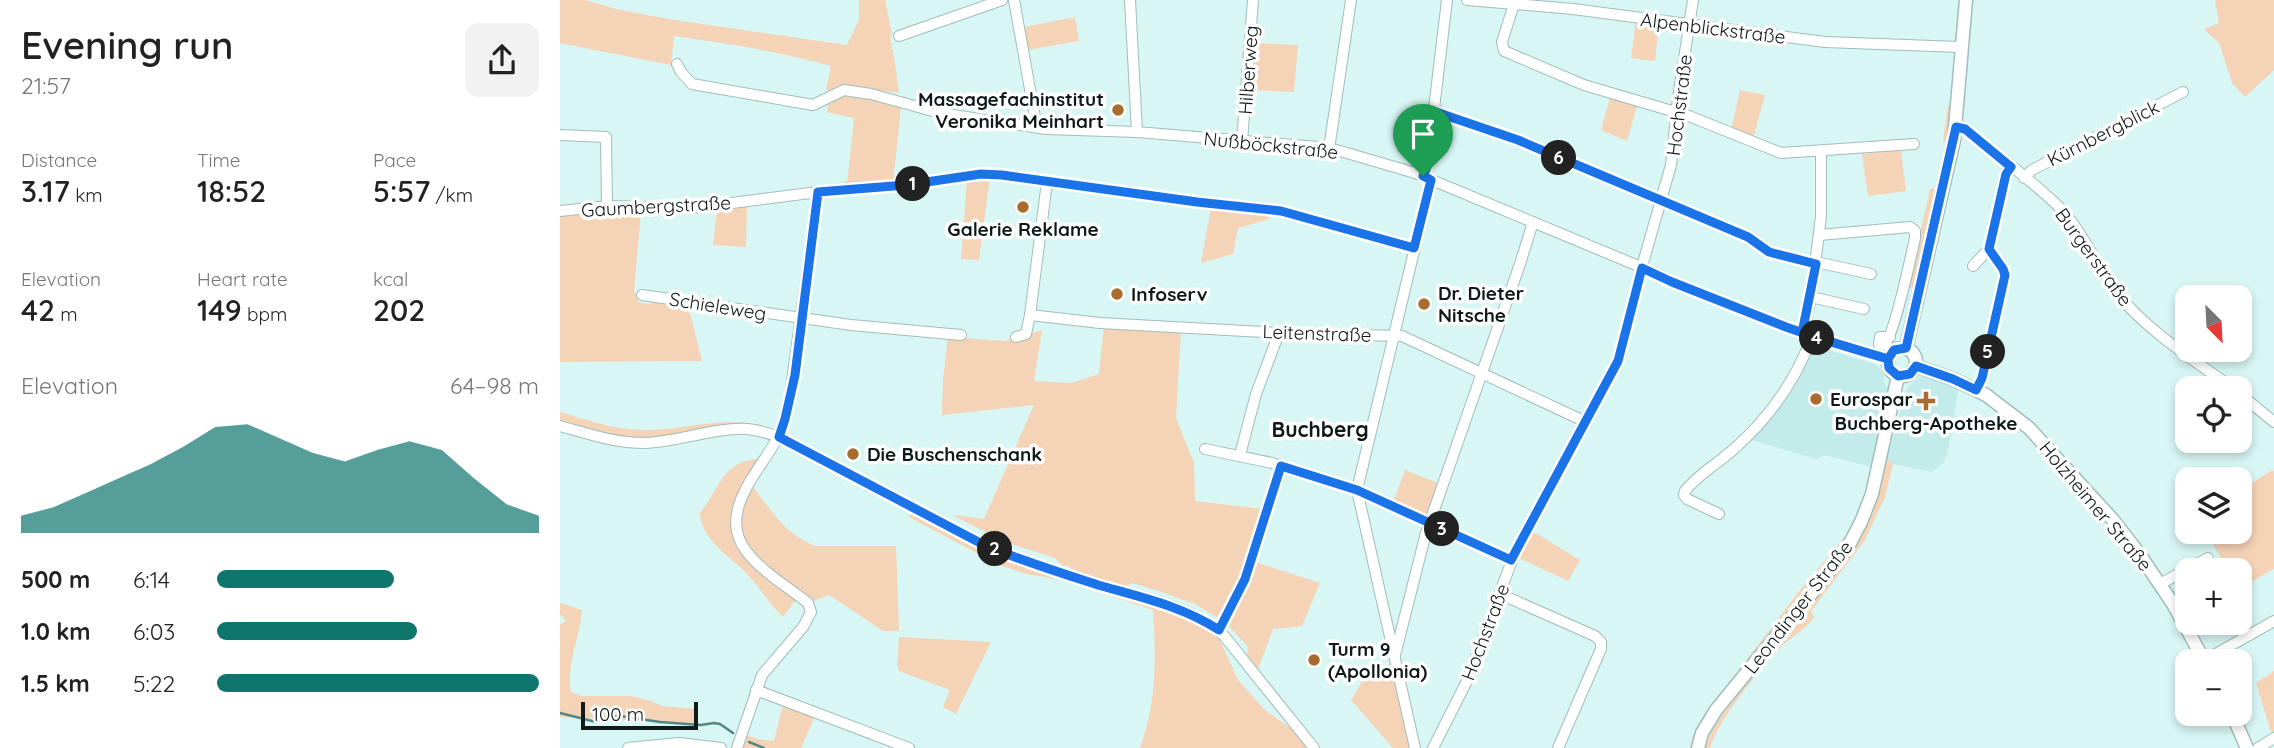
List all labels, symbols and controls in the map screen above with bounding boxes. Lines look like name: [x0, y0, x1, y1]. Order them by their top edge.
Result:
street label: Alpenblickstraße: [1639, 7, 1787, 49]
text: Evening run: [21, 21, 234, 69]
button: share: [465, 23, 539, 97]
street label: Hilberweg: [1233, 25, 1263, 115]
street label: Hochstraße: [1661, 53, 1697, 157]
text: 21:57: [21, 71, 71, 100]
place label: Massagefachinstitut Veronika Meinhart: [918, 87, 1104, 133]
street label: Kürnbergblick: [2043, 94, 2163, 172]
marker: Massagefachinstitut Veronika Meinhart: [1110, 102, 1126, 118]
pin: [1393, 104, 1453, 176]
icon: arrive: [1404, 115, 1442, 153]
street label: Nußböckstraße: [1202, 126, 1340, 164]
pin: 6: [1542, 140, 1576, 176]
text: 6: [1553, 145, 1564, 169]
text: Distance: [21, 148, 97, 172]
text: Time: [197, 148, 241, 172]
text: Pace: [373, 148, 416, 172]
pin: 1: [896, 166, 930, 202]
text: 1: [909, 171, 916, 195]
text: 3.17: [21, 172, 70, 210]
text: 18:52: [197, 172, 266, 210]
text: 5:57: [373, 172, 430, 210]
text: km: [70, 183, 103, 207]
text: /km: [430, 183, 473, 207]
street label: Gaumbergstraße: [580, 190, 732, 222]
marker: Galerie Reklame: [1015, 199, 1031, 215]
street label: Burgerstraße: [2050, 203, 2138, 311]
place label: Galerie Reklame: [947, 217, 1099, 241]
text: Elevation: [21, 267, 101, 291]
text: Heart rate: [197, 267, 288, 291]
text: kcal: [373, 267, 408, 291]
place label: Dr. Dieter Nitsche: [1438, 281, 1524, 327]
place label: Infoserv: [1131, 282, 1208, 306]
north arrow: [2175, 285, 2252, 362]
map controls: [2175, 285, 2252, 726]
street label: Schieleweg: [668, 286, 768, 326]
marker: Infoserv: [1109, 286, 1125, 302]
text: 42: [21, 291, 55, 329]
text: 149: [197, 291, 242, 329]
text: 202: [373, 291, 425, 329]
marker: Dr. Dieter Nitsche: [1416, 296, 1432, 312]
text: m: [55, 302, 77, 326]
text: bpm: [242, 302, 287, 326]
street label: Leitenstraße: [1262, 319, 1372, 347]
pin: 4: [1800, 320, 1834, 356]
text: 4: [1811, 325, 1822, 349]
pin: 5: [1970, 334, 2006, 370]
text: 5: [1982, 339, 1993, 363]
text: Elevation: [21, 371, 118, 400]
text: 64–98 m: [450, 371, 539, 400]
button: locate: [2175, 376, 2252, 453]
place label: Eurospar: [1830, 387, 1913, 411]
marker: Eurospar: [1808, 391, 1824, 407]
marker: Buchberg-Apotheke: [1918, 393, 1934, 409]
place label: Buchberg-Apotheke: [1834, 411, 2018, 435]
district label: Buchberg: [1271, 416, 1369, 442]
street label: Holzheimer Straße: [2034, 436, 2158, 576]
place label: Die Buschenschank: [867, 442, 1042, 466]
marker: Die Buschenschank: [845, 446, 861, 462]
button: layers: [2175, 467, 2252, 544]
pin: 3: [1424, 512, 1460, 546]
text: 3: [1436, 516, 1447, 540]
pin: 2: [978, 532, 1012, 566]
text: 2: [989, 536, 1000, 560]
street label: Leondinger Straße: [1739, 536, 1857, 678]
button: +: [2175, 558, 2252, 635]
text: 500 m: [21, 565, 90, 594]
text: 6:14: [133, 565, 170, 594]
street label: Hochstraße: [1456, 580, 1514, 684]
text: 1.0 km: [21, 617, 91, 646]
text: 6:03: [133, 617, 175, 646]
place label: Turm 9 (Apollonia): [1328, 637, 1427, 683]
button: −: [2175, 649, 2252, 726]
marker: Turm 9 (Apollonia): [1306, 652, 1322, 668]
text: 1.5 km: [21, 669, 90, 698]
text: 5:22: [133, 669, 175, 698]
scale bar: [581, 699, 698, 731]
text: 100 m: [592, 702, 644, 726]

